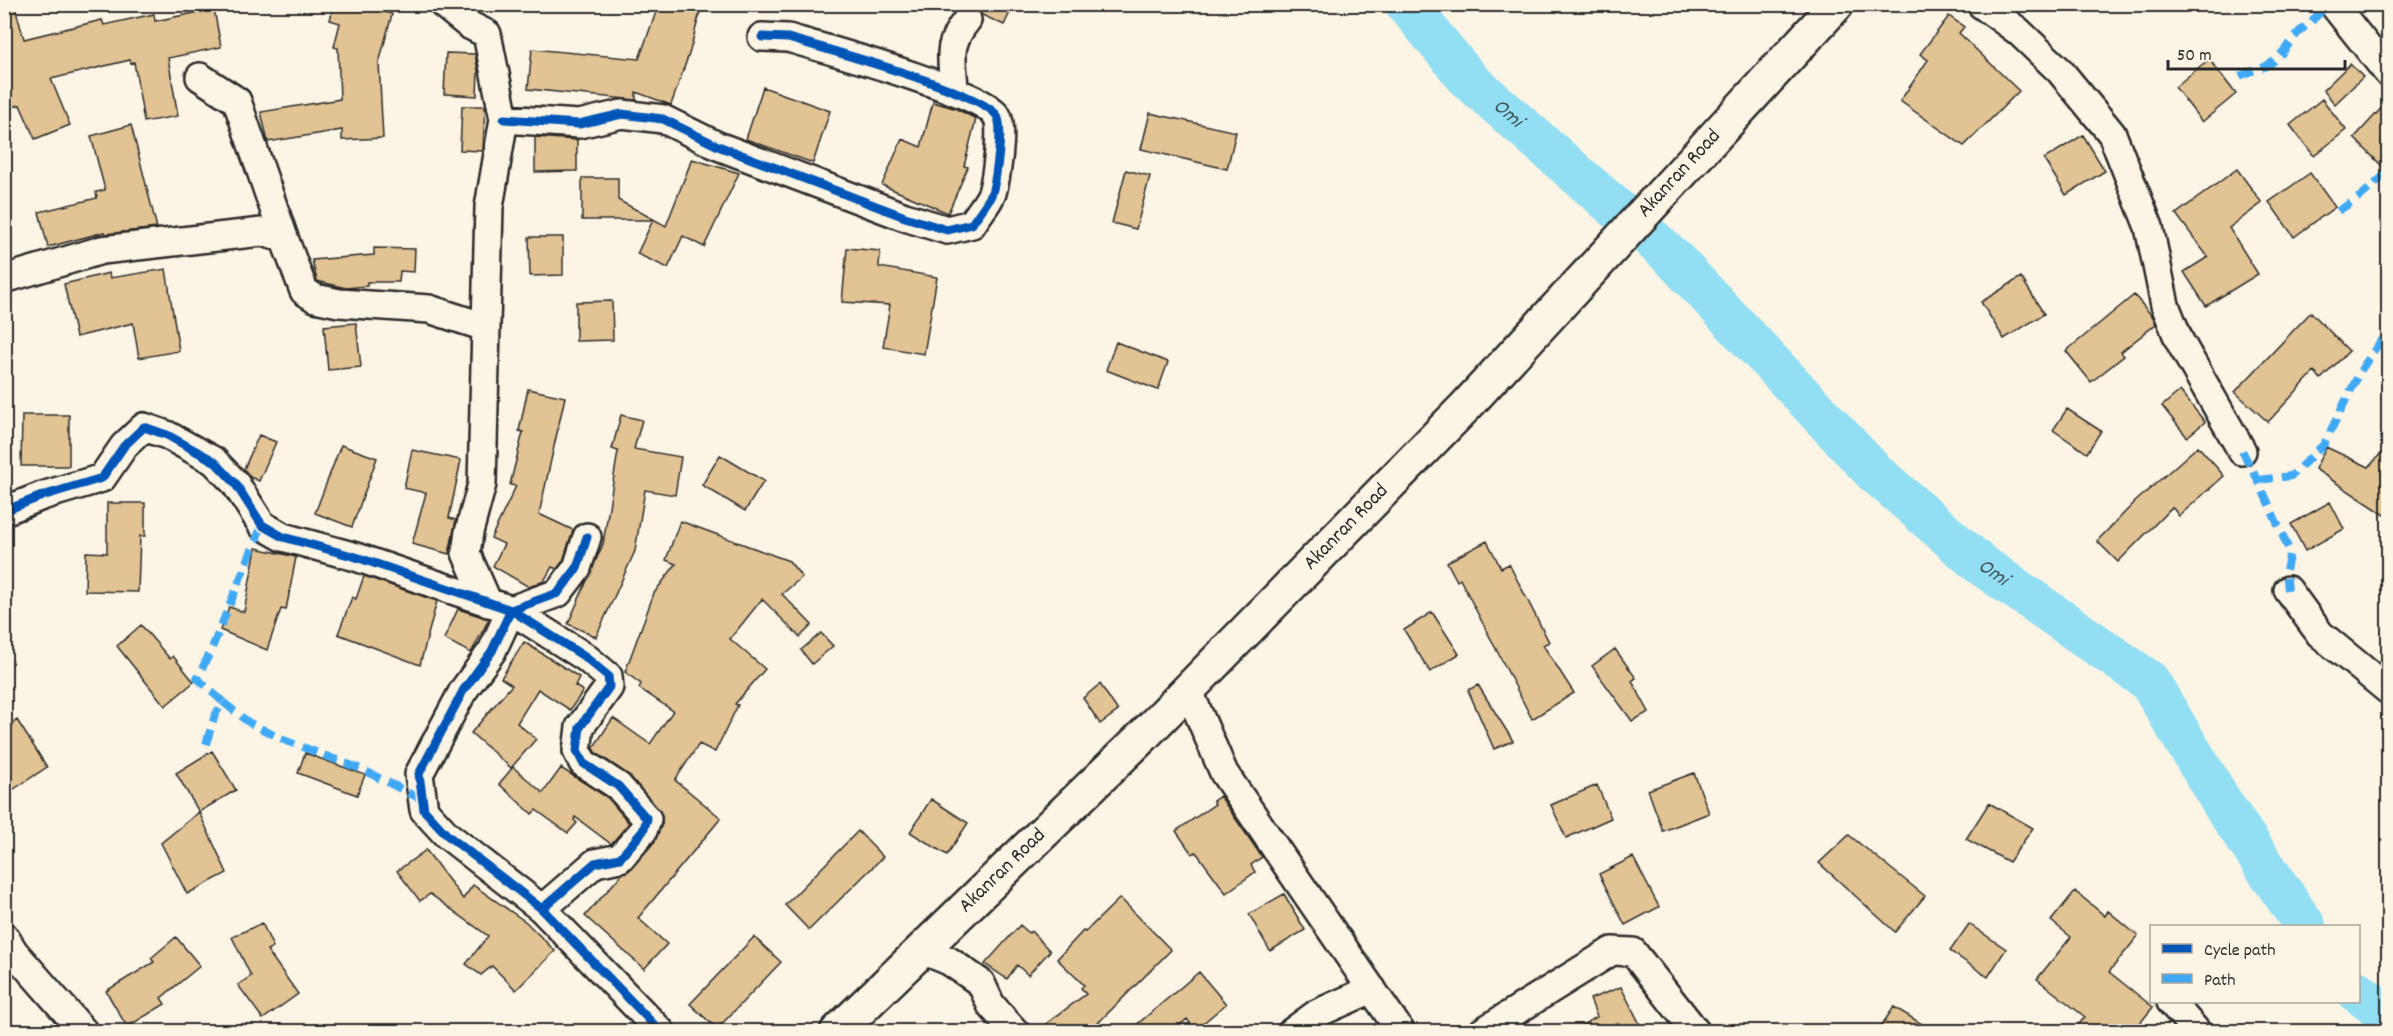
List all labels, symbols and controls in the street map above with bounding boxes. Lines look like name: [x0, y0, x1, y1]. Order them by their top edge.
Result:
scale bar: [2168, 33, 2345, 71]
text: 50 m: [2177, 44, 2212, 69]
water label: Omi: [1485, 92, 1532, 138]
street label: Akanran Road: [1631, 123, 1729, 225]
street label: Akanran Road: [1297, 478, 1396, 578]
water label: Omi: [1971, 551, 2017, 596]
street label: Akanran Road: [953, 822, 1053, 921]
legend: [2150, 925, 2360, 1003]
text: Cycle path: [2204, 939, 2275, 964]
text: Path: [2204, 969, 2236, 994]

